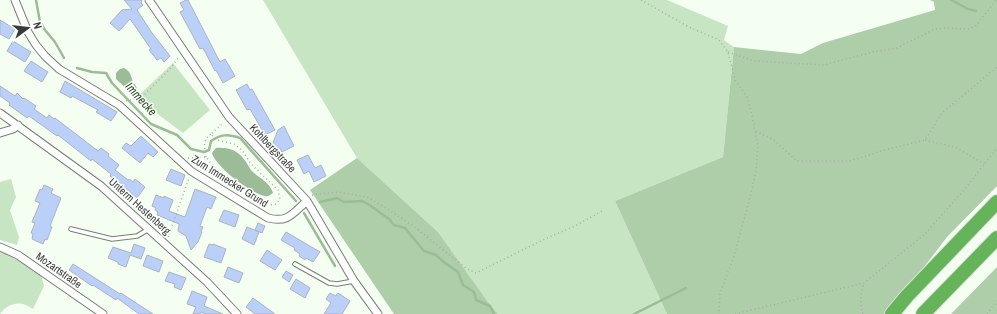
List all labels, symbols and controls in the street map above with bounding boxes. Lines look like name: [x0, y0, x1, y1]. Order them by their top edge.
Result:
north arrow: [8, 8, 48, 48]
text: N: [30, 20, 45, 30]
water label: Immecke: [122, 79, 161, 120]
street label: Kohlbergstraße: [247, 121, 299, 175]
street label: Zum Immecker Grund: [189, 152, 271, 210]
street label: Unterm Hestenberg: [106, 174, 174, 238]
street label: Mozartstraße: [33, 249, 85, 291]

